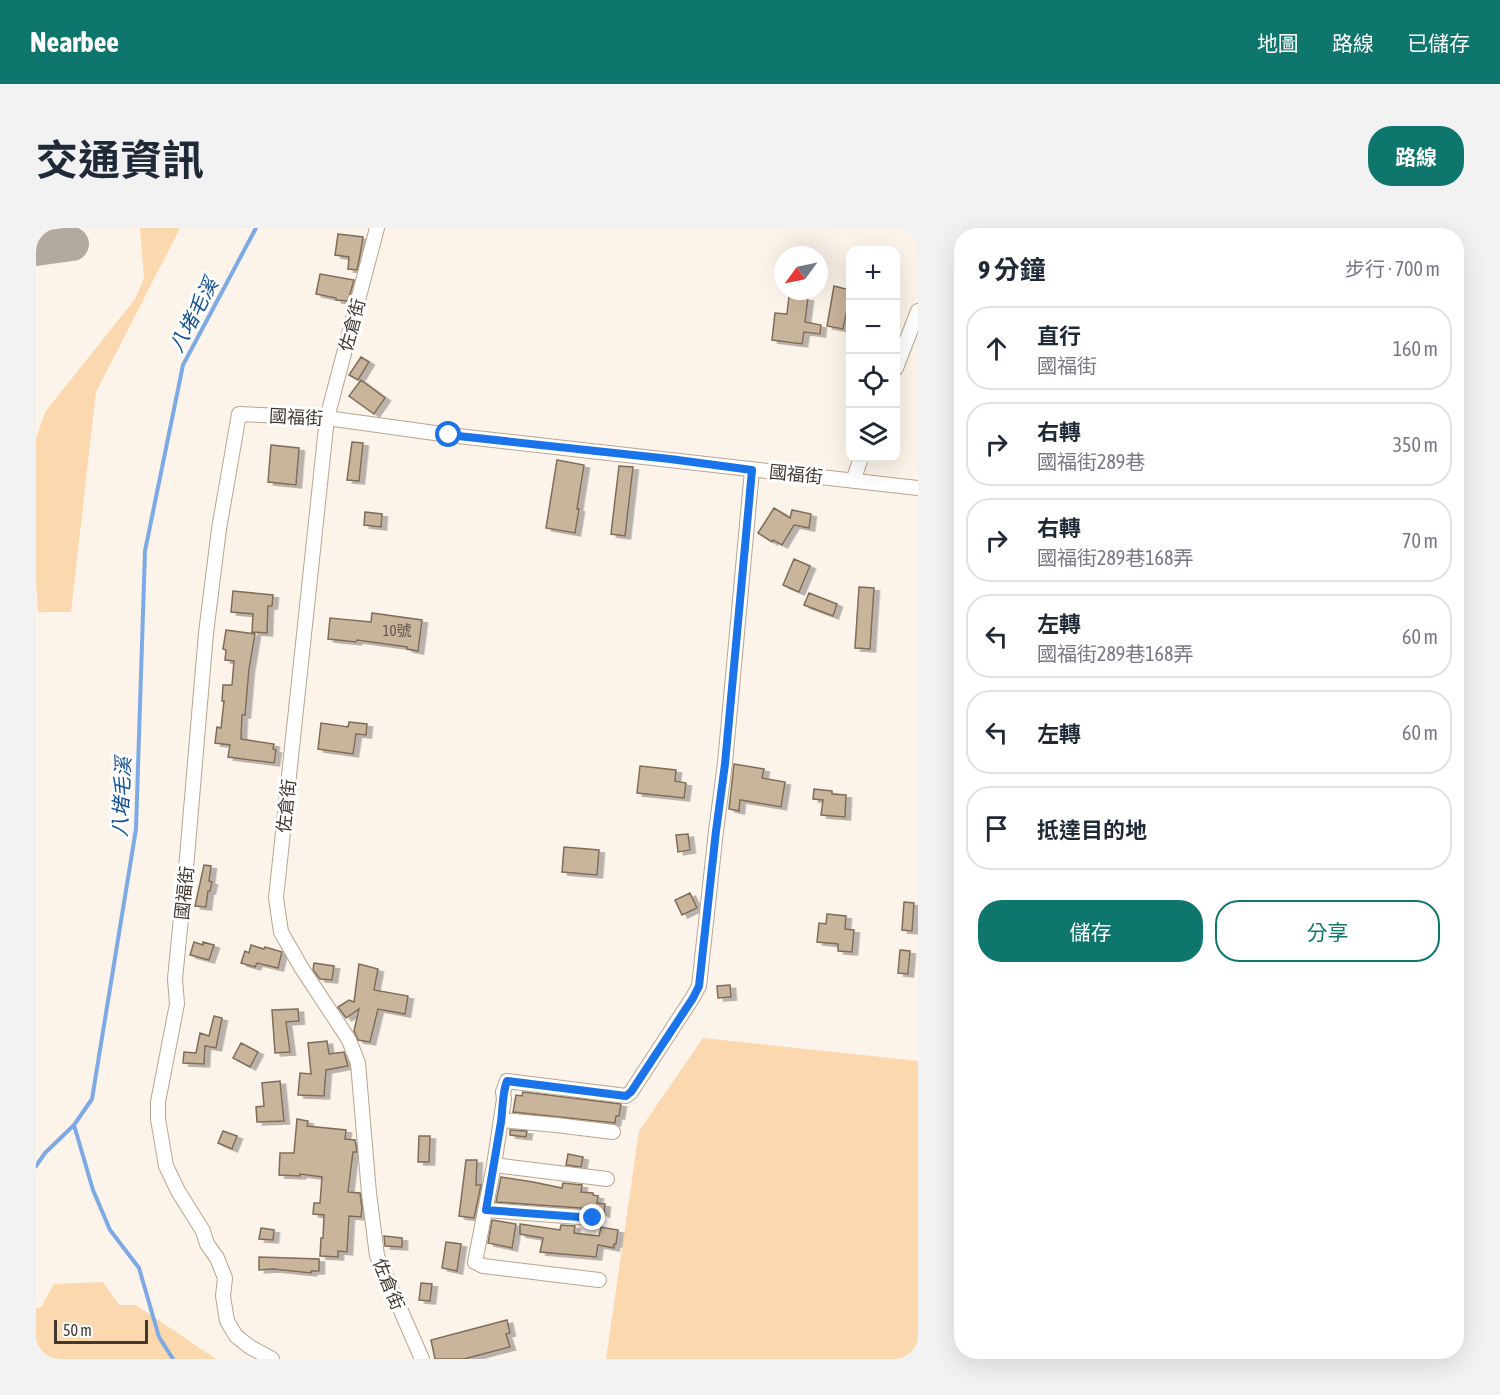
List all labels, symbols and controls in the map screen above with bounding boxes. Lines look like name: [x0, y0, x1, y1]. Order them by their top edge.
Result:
text: Nearbee: [30, 26, 119, 58]
text: 地圖: [1257, 31, 1299, 55]
text: 路線: [1332, 31, 1374, 55]
text: 已儲存: [1407, 31, 1470, 55]
button: 路線: [1368, 126, 1464, 186]
text: 交通資訊: [36, 136, 204, 184]
north arrow: [774, 246, 828, 300]
map controls: [846, 246, 900, 462]
button: +: [846, 246, 900, 300]
text: 9 分鐘: [978, 255, 1046, 285]
text: 步行 · 700 m: [1345, 257, 1440, 280]
water label: 八堵毛溪: [164, 272, 223, 356]
street label: 佐倉街: [335, 296, 369, 354]
button: −: [846, 300, 900, 354]
text: 直行: [1037, 323, 1081, 349]
icon: ahead: [980, 332, 1013, 365]
text: 160 m: [1393, 337, 1438, 360]
button: locate: [846, 354, 900, 408]
text: 國福街: [1037, 354, 1097, 377]
street label: 國福街: [268, 405, 324, 429]
button: layers: [846, 408, 900, 462]
text: 右轉: [1037, 419, 1081, 445]
route start: [435, 421, 461, 447]
icon: right: [980, 428, 1013, 461]
text: 350 m: [1393, 433, 1438, 456]
text: 國福街289巷: [1037, 450, 1145, 473]
street label: 國福街: [768, 461, 824, 487]
text: 右轉: [1037, 515, 1081, 541]
icon: right: [980, 524, 1013, 557]
text: 70 m: [1402, 529, 1438, 552]
text: 國福街289巷168弄: [1037, 546, 1193, 569]
text: 左轉: [1037, 611, 1081, 637]
icon: left: [980, 620, 1013, 653]
house number: 10號: [382, 622, 412, 639]
text: 60 m: [1402, 625, 1438, 648]
text: 國福街289巷168弄: [1037, 642, 1193, 665]
icon: left: [980, 716, 1013, 749]
text: 左轉: [1037, 721, 1081, 747]
text: 60 m: [1402, 721, 1438, 744]
water label: 八堵毛溪: [107, 753, 135, 838]
street label: 佐倉街: [273, 778, 299, 834]
icon: arrive: [980, 812, 1013, 845]
text: 抵達目的地: [1037, 817, 1147, 843]
street label: 國福街: [171, 865, 197, 921]
button: 儲存: [978, 900, 1203, 962]
button: 分享: [1215, 900, 1440, 962]
route end: [579, 1204, 605, 1230]
street label: 佐倉街: [369, 1255, 409, 1313]
scale bar: [54, 1317, 148, 1344]
text: 50 m: [63, 1321, 92, 1339]

